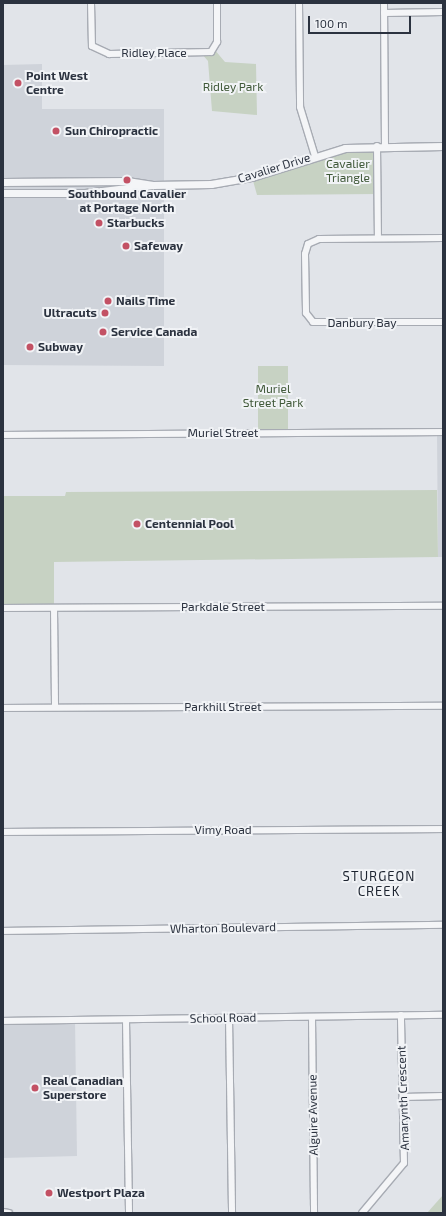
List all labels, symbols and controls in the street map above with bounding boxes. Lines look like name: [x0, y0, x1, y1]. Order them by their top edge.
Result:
scale bar: [310, 8, 413, 34]
text: 100 m: [315, 16, 347, 30]
street label: Ridley Place: [121, 46, 187, 60]
place label: Point West Centre: [26, 69, 88, 97]
marker: Point West Centre: [13, 78, 23, 88]
park label: Ridley Park: [203, 80, 263, 94]
place label: Sun Chiropractic: [65, 124, 158, 138]
marker: Sun Chiropractic: [50, 125, 62, 137]
street label: Cavalier Drive: [236, 150, 312, 186]
park label: Cavalier Triangle: [326, 157, 370, 185]
marker: Southbound Cavalier at Portage North: [122, 175, 132, 185]
place label: Southbound Cavalier at Portage North: [68, 187, 186, 215]
place label: Starbucks: [107, 216, 164, 230]
marker: Starbucks: [94, 218, 104, 228]
place label: Safeway: [134, 239, 183, 253]
marker: Safeway: [121, 241, 131, 251]
place label: Nails Time: [116, 294, 176, 308]
marker: Nails Time: [103, 296, 113, 306]
place label: Ultracuts: [44, 306, 97, 320]
marker: Ultracuts: [100, 308, 110, 318]
street label: Danbury Bay: [327, 316, 397, 330]
place label: Service Canada: [111, 325, 197, 339]
marker: Service Canada: [98, 327, 108, 337]
place label: Subway: [38, 340, 83, 354]
marker: Subway: [25, 342, 35, 352]
park label: Muriel Street Park: [243, 382, 303, 410]
street label: Muriel Street: [187, 426, 259, 440]
place label: Centennial Pool: [145, 517, 234, 531]
marker: Centennial Pool: [132, 519, 142, 529]
street label: Parkdale Street: [181, 600, 265, 614]
street label: Parkhill Street: [184, 700, 262, 714]
street label: Vimy Road: [194, 823, 252, 837]
district label: STURGEON CREEK: [343, 869, 415, 900]
street label: Wharton Boulevard: [170, 920, 276, 936]
street label: School Road: [189, 1010, 257, 1026]
street label: Amarynth Crescent: [394, 1045, 412, 1151]
place label: Real Canadian Superstore: [43, 1074, 123, 1102]
street label: Alguire Avenue: [305, 1074, 321, 1156]
marker: Real Canadian Superstore: [30, 1083, 40, 1093]
place label: Westport Plaza: [57, 1186, 145, 1200]
marker: Westport Plaza: [44, 1188, 54, 1198]

